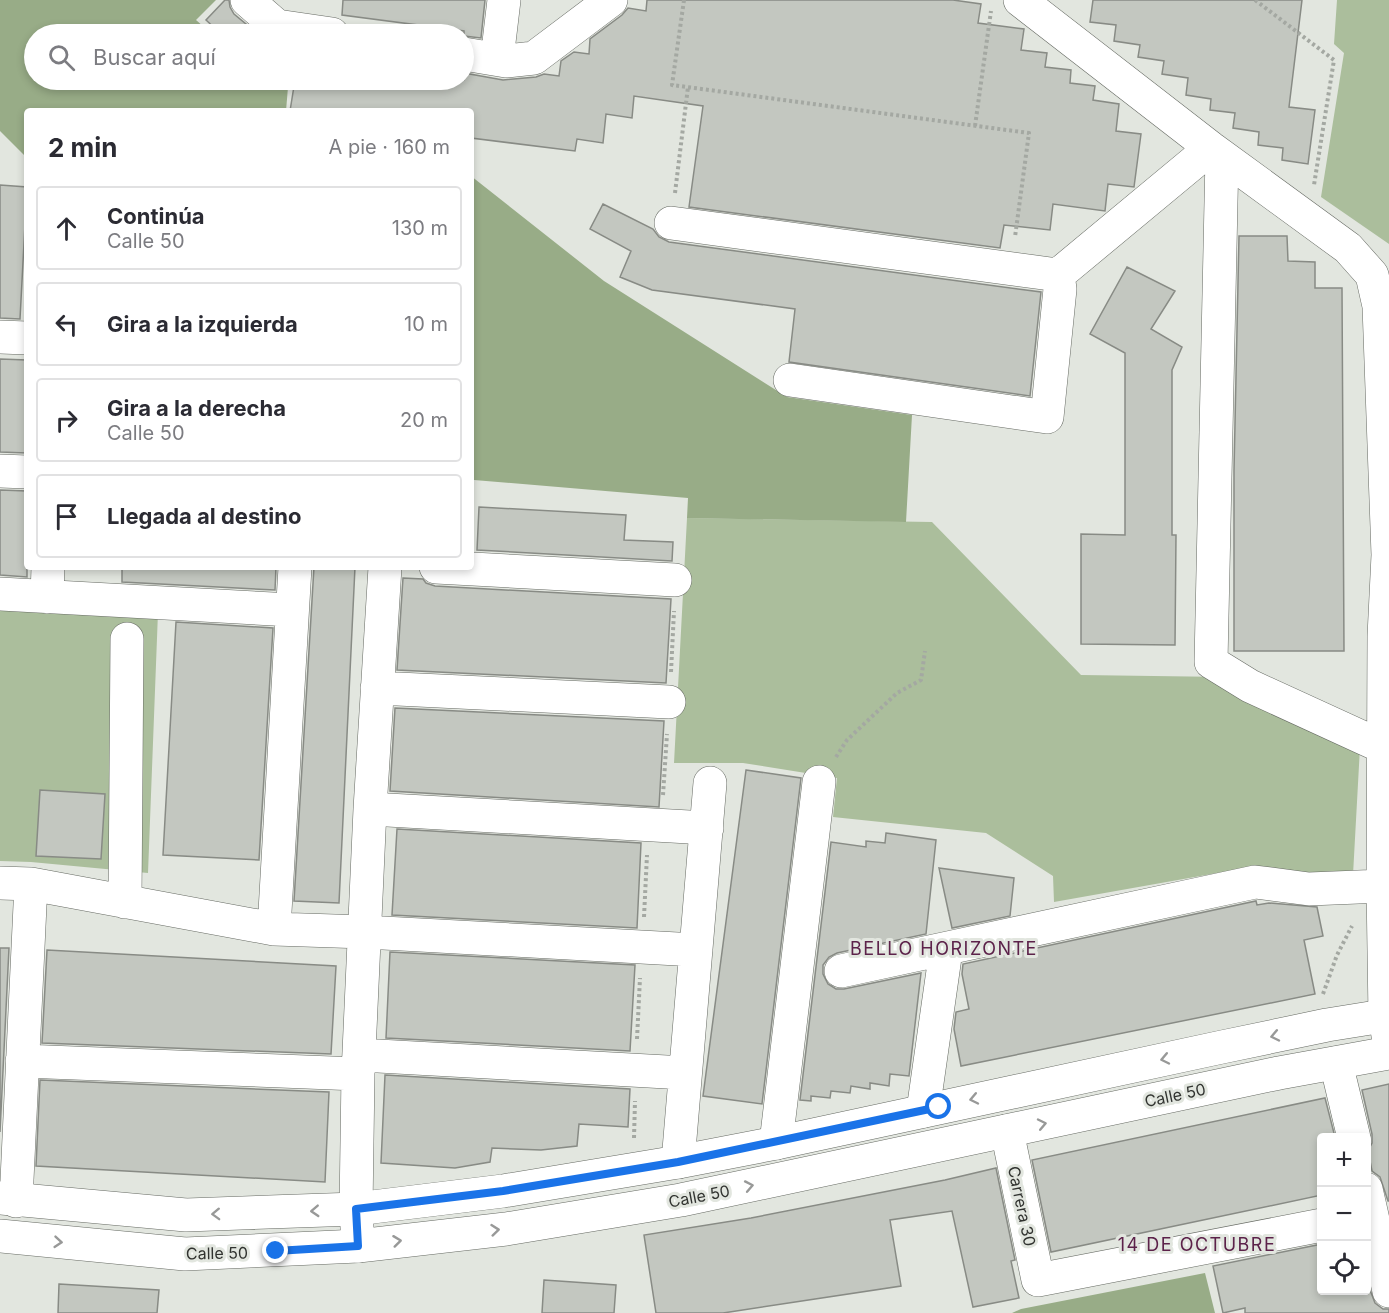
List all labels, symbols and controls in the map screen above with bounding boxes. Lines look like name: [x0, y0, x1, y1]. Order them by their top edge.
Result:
search box: [24, 24, 474, 90]
icon: search: [45, 41, 78, 74]
text: Buscar aquí: [93, 44, 216, 70]
text: 2 min: [48, 132, 118, 163]
text: A pie · 160 m: [329, 135, 450, 159]
text: Continúa: [107, 203, 205, 229]
icon: ahead: [50, 212, 83, 245]
text: 130 m: [392, 216, 448, 240]
text: Calle 50: [107, 229, 185, 253]
icon: left: [50, 308, 83, 341]
text: Gira a la izquierda: [107, 311, 298, 337]
text: 10 m: [404, 312, 448, 336]
text: Gira a la derecha: [107, 395, 286, 421]
icon: right: [50, 404, 83, 437]
text: 20 m: [400, 408, 448, 432]
text: Calle 50: [107, 421, 185, 445]
icon: arrive: [50, 500, 83, 533]
text: Llegada al destino: [107, 503, 301, 529]
district label: BELLO HORIZONTE: [850, 938, 1038, 959]
one-way arrow: [1270, 1029, 1280, 1042]
one-way arrow: [1160, 1052, 1170, 1065]
street label: Calle 50: [1143, 1079, 1207, 1111]
one-way arrow: [969, 1092, 979, 1105]
route start: [925, 1093, 951, 1119]
one-way arrow: [1037, 1118, 1047, 1131]
map controls: [1317, 1133, 1371, 1295]
button: +: [1317, 1133, 1371, 1187]
street label: Carrera 30: [1004, 1164, 1040, 1248]
street label: Calle 50: [667, 1180, 731, 1212]
one-way arrow: [744, 1180, 754, 1193]
button: −: [1317, 1187, 1371, 1241]
one-way arrow: [310, 1204, 319, 1217]
one-way arrow: [211, 1208, 220, 1221]
one-way arrow: [490, 1224, 499, 1237]
district label: 14 DE OCTUBRE: [1118, 1234, 1276, 1255]
one-way arrow: [54, 1235, 63, 1248]
one-way arrow: [393, 1236, 402, 1248]
route end: [262, 1237, 288, 1263]
button: locate: [1317, 1241, 1371, 1295]
street label: Calle 50: [186, 1242, 248, 1264]

